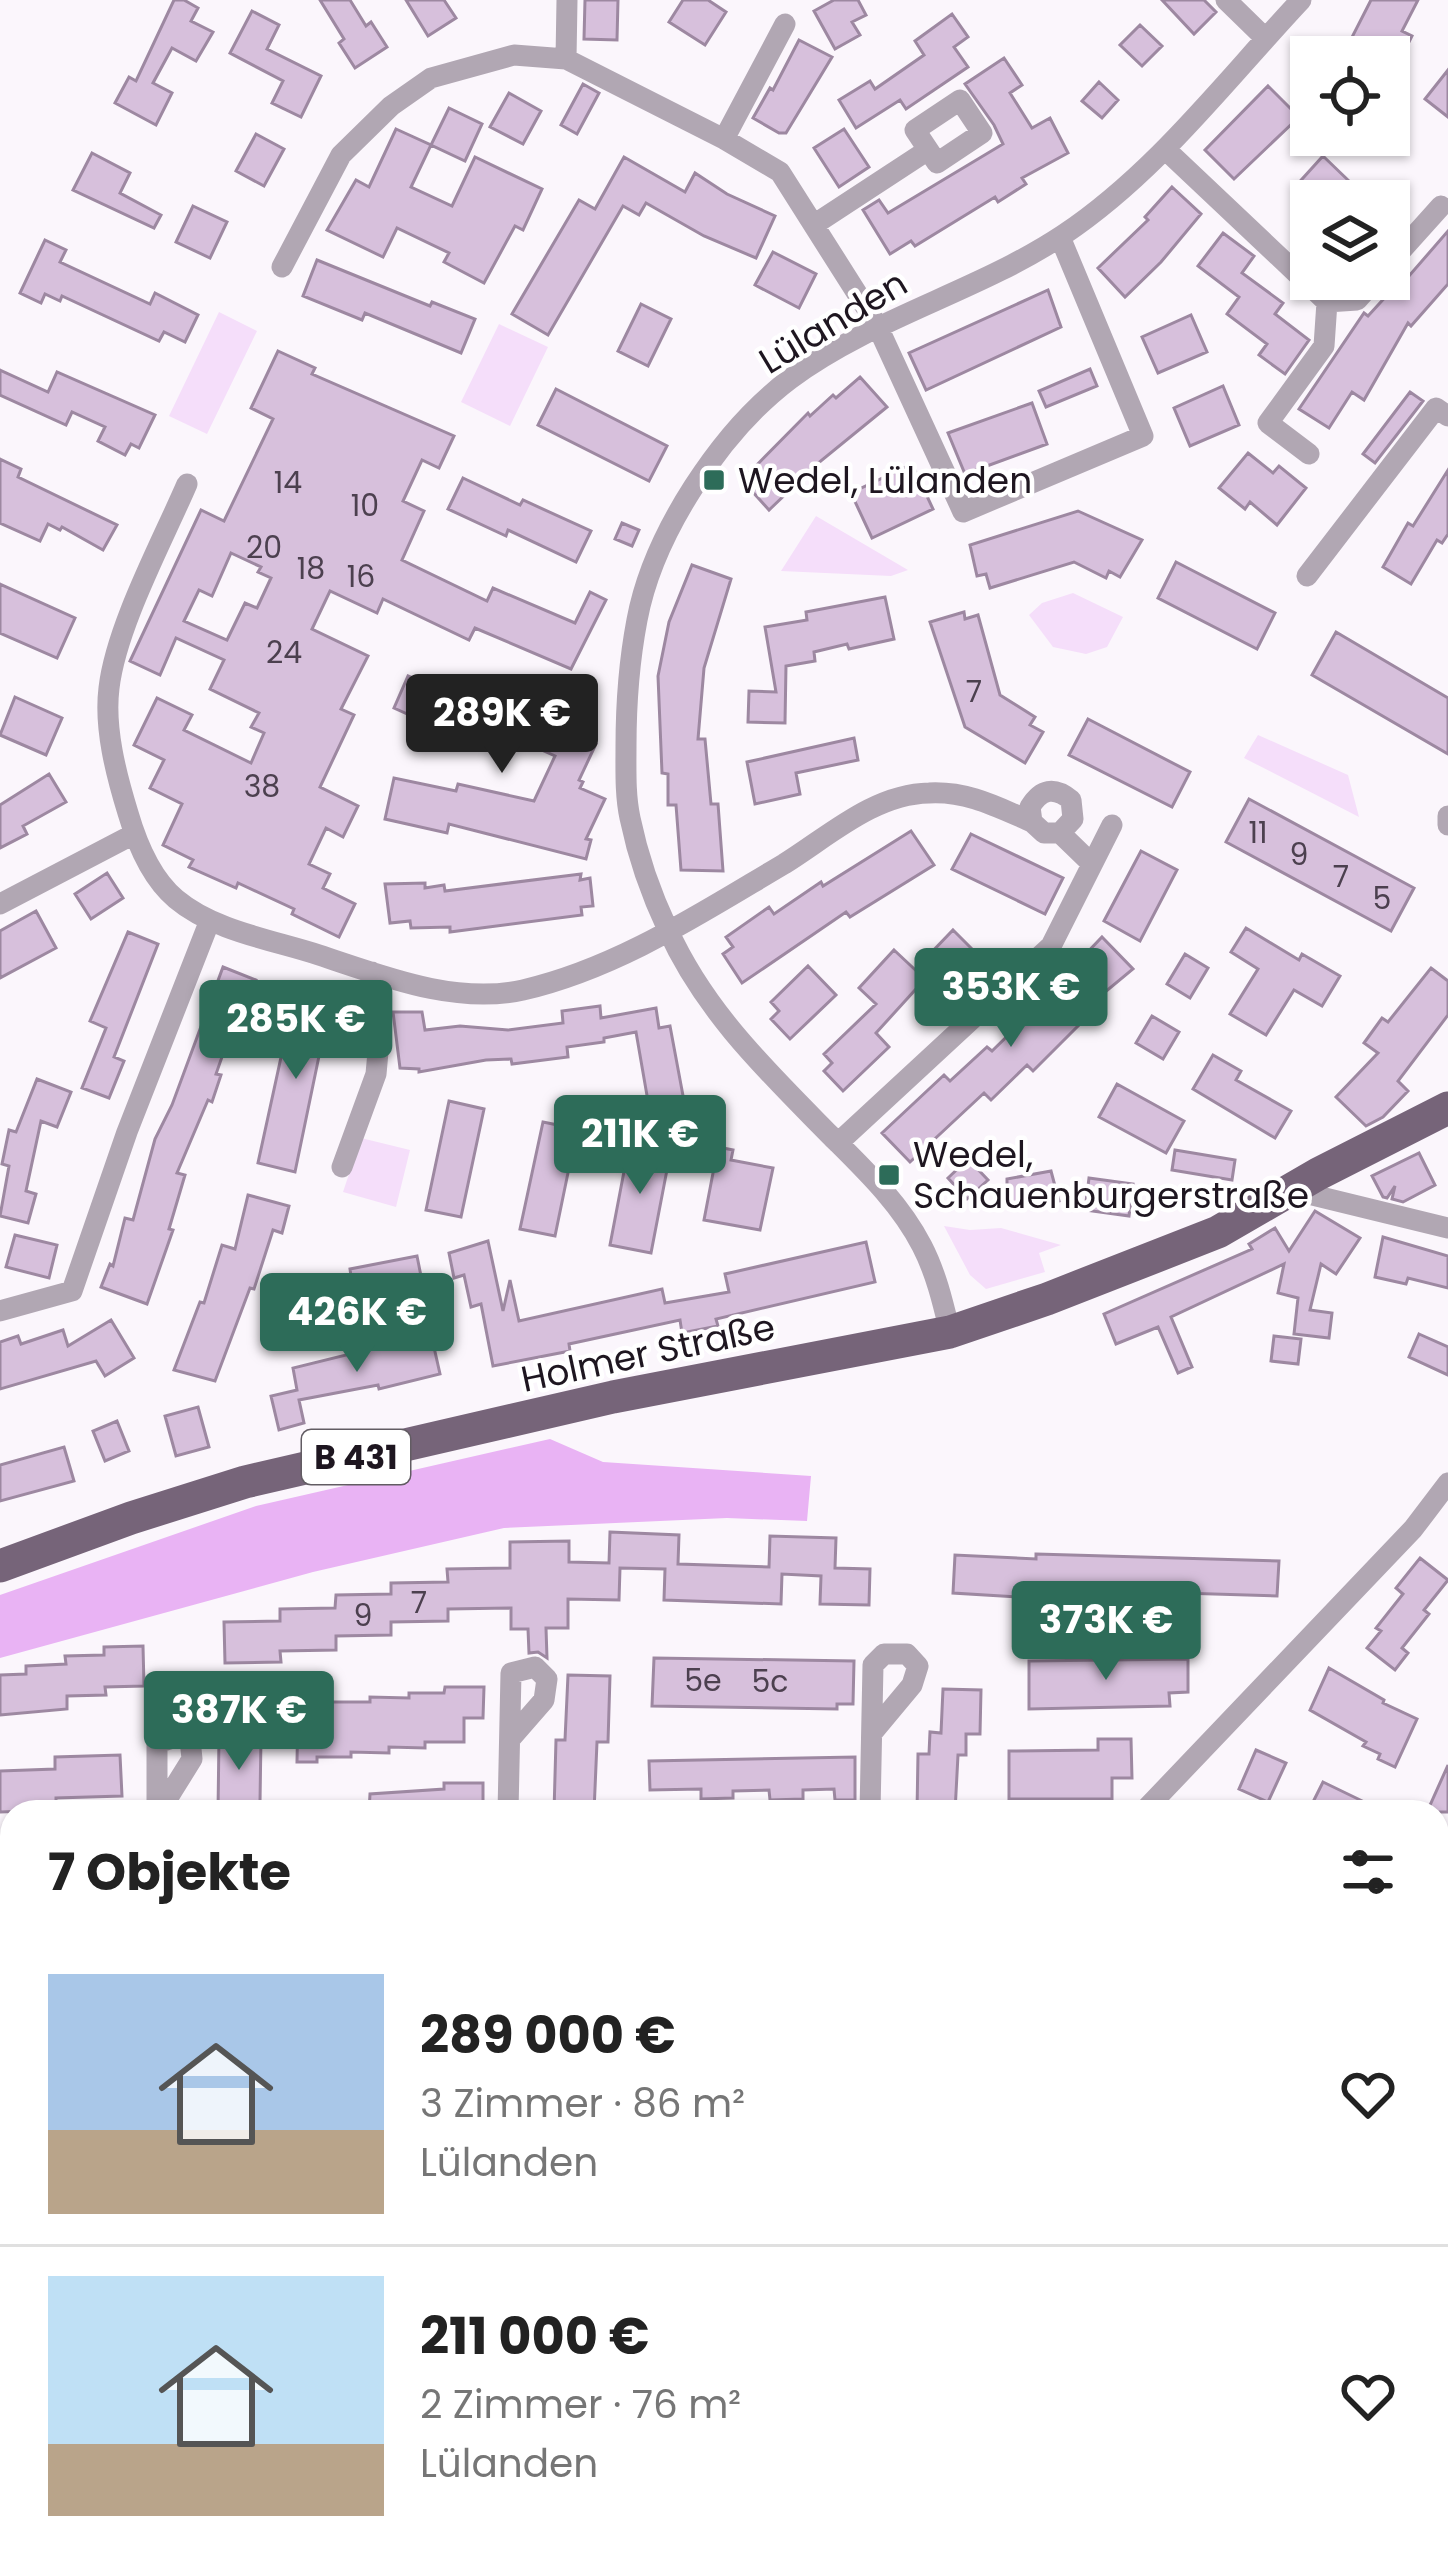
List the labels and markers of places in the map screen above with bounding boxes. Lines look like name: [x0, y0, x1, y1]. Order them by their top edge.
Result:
place label: Wedel, Lülanden: [738, 455, 1032, 506]
marker: Wedel, Lülanden: [701, 467, 727, 493]
pin: 289K €: [404, 674, 600, 776]
pin: 353K €: [913, 948, 1109, 1050]
pin: 285K €: [198, 980, 394, 1082]
pin: 211K €: [542, 1095, 738, 1197]
place label: Wedel, Schauenburgerstraße: [913, 1129, 1309, 1221]
marker: Wedel, Schauenburgerstraße: [876, 1162, 902, 1188]
pin: 426K €: [259, 1273, 455, 1375]
pin: 373K €: [1008, 1581, 1204, 1683]
pin: 387K €: [141, 1671, 337, 1773]

